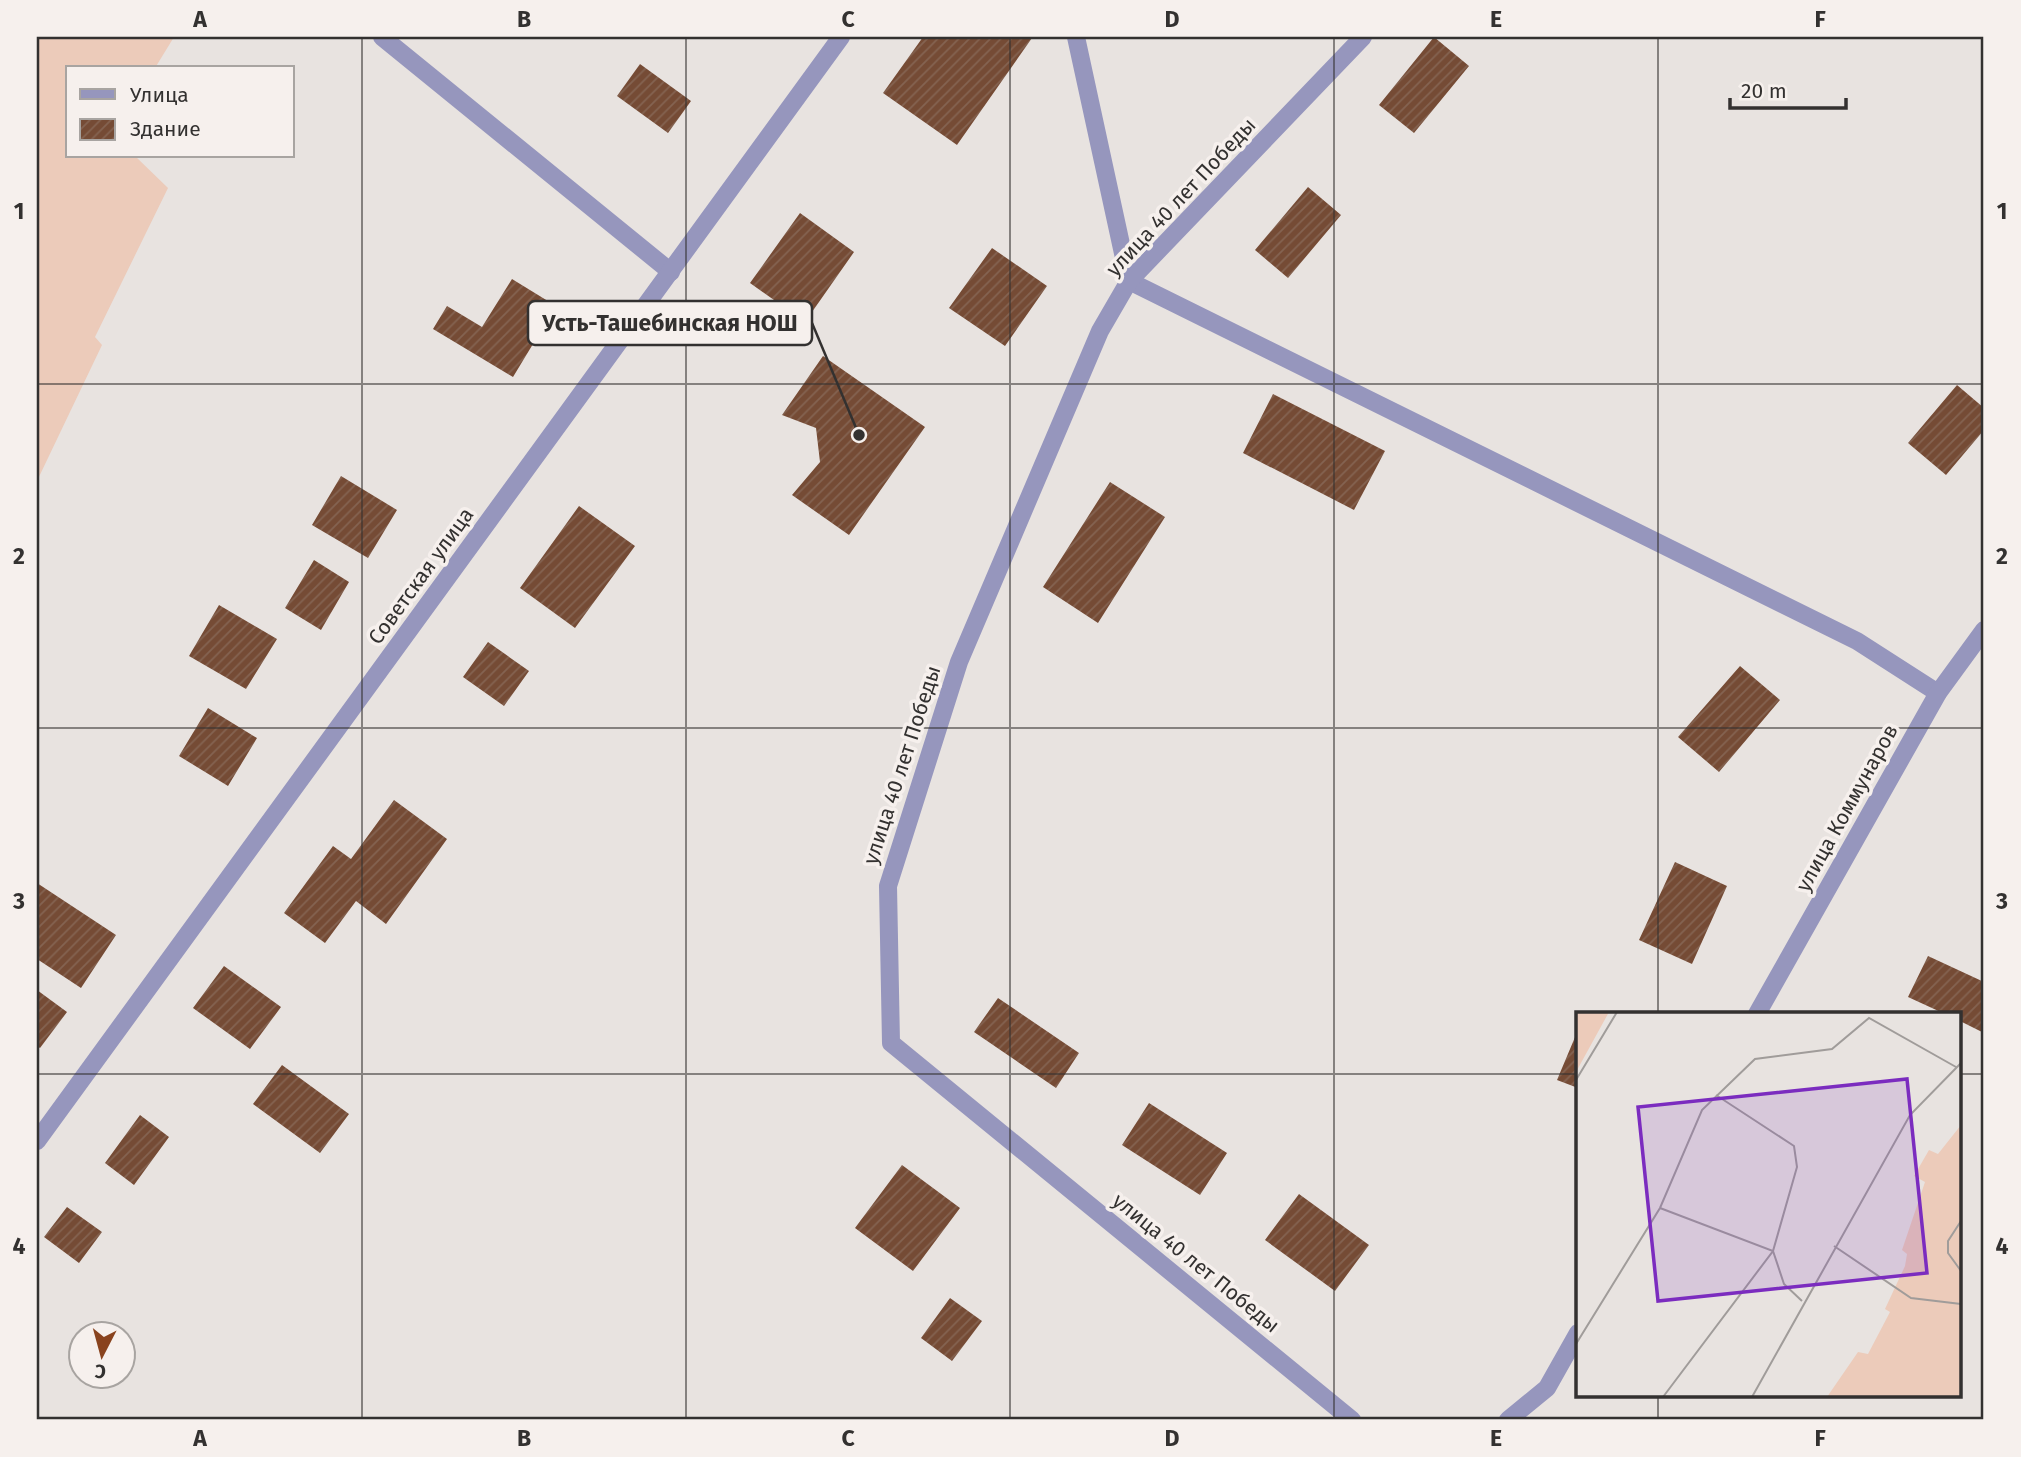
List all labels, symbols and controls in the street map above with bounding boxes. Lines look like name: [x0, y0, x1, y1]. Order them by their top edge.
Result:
text: A: [192, 5, 207, 33]
text: B: [517, 5, 531, 33]
text: C: [841, 5, 855, 33]
text: D: [1165, 5, 1180, 33]
text: E: [1490, 5, 1502, 33]
text: F: [1814, 5, 1826, 33]
legend: [66, 66, 294, 158]
scale bar: [1730, 66, 1846, 110]
text: 20 m: [1741, 78, 1787, 104]
text: Улица: [130, 82, 189, 108]
street label: улица 40 лет Победы: [1101, 112, 1261, 282]
text: Здание: [130, 116, 201, 142]
text: 1: [14, 197, 24, 225]
text: 1: [1997, 197, 2007, 225]
callout: Усть-Ташебинская НОШ: [528, 301, 812, 345]
text: Усть-Ташебинская НОШ: [541, 309, 798, 337]
street label: Советская улица: [363, 502, 479, 650]
text: 2: [13, 542, 25, 570]
text: 2: [1996, 542, 2008, 570]
street label: улица 40 лет Победы: [858, 662, 946, 868]
street label: улица Коммунаров: [1790, 720, 1904, 896]
text: 3: [12, 887, 25, 915]
text: 3: [1995, 887, 2008, 915]
inset map: [1576, 1012, 1962, 1398]
street label: улица 40 лет Победы: [1107, 1188, 1285, 1338]
text: 4: [13, 1232, 26, 1260]
text: 4: [1996, 1232, 2009, 1260]
north arrow: [66, 1320, 136, 1390]
text: С: [94, 1359, 107, 1383]
text: A: [192, 1424, 207, 1452]
text: B: [517, 1424, 531, 1452]
text: C: [841, 1424, 855, 1452]
text: D: [1165, 1424, 1180, 1452]
text: E: [1490, 1424, 1502, 1452]
text: F: [1814, 1424, 1826, 1452]

